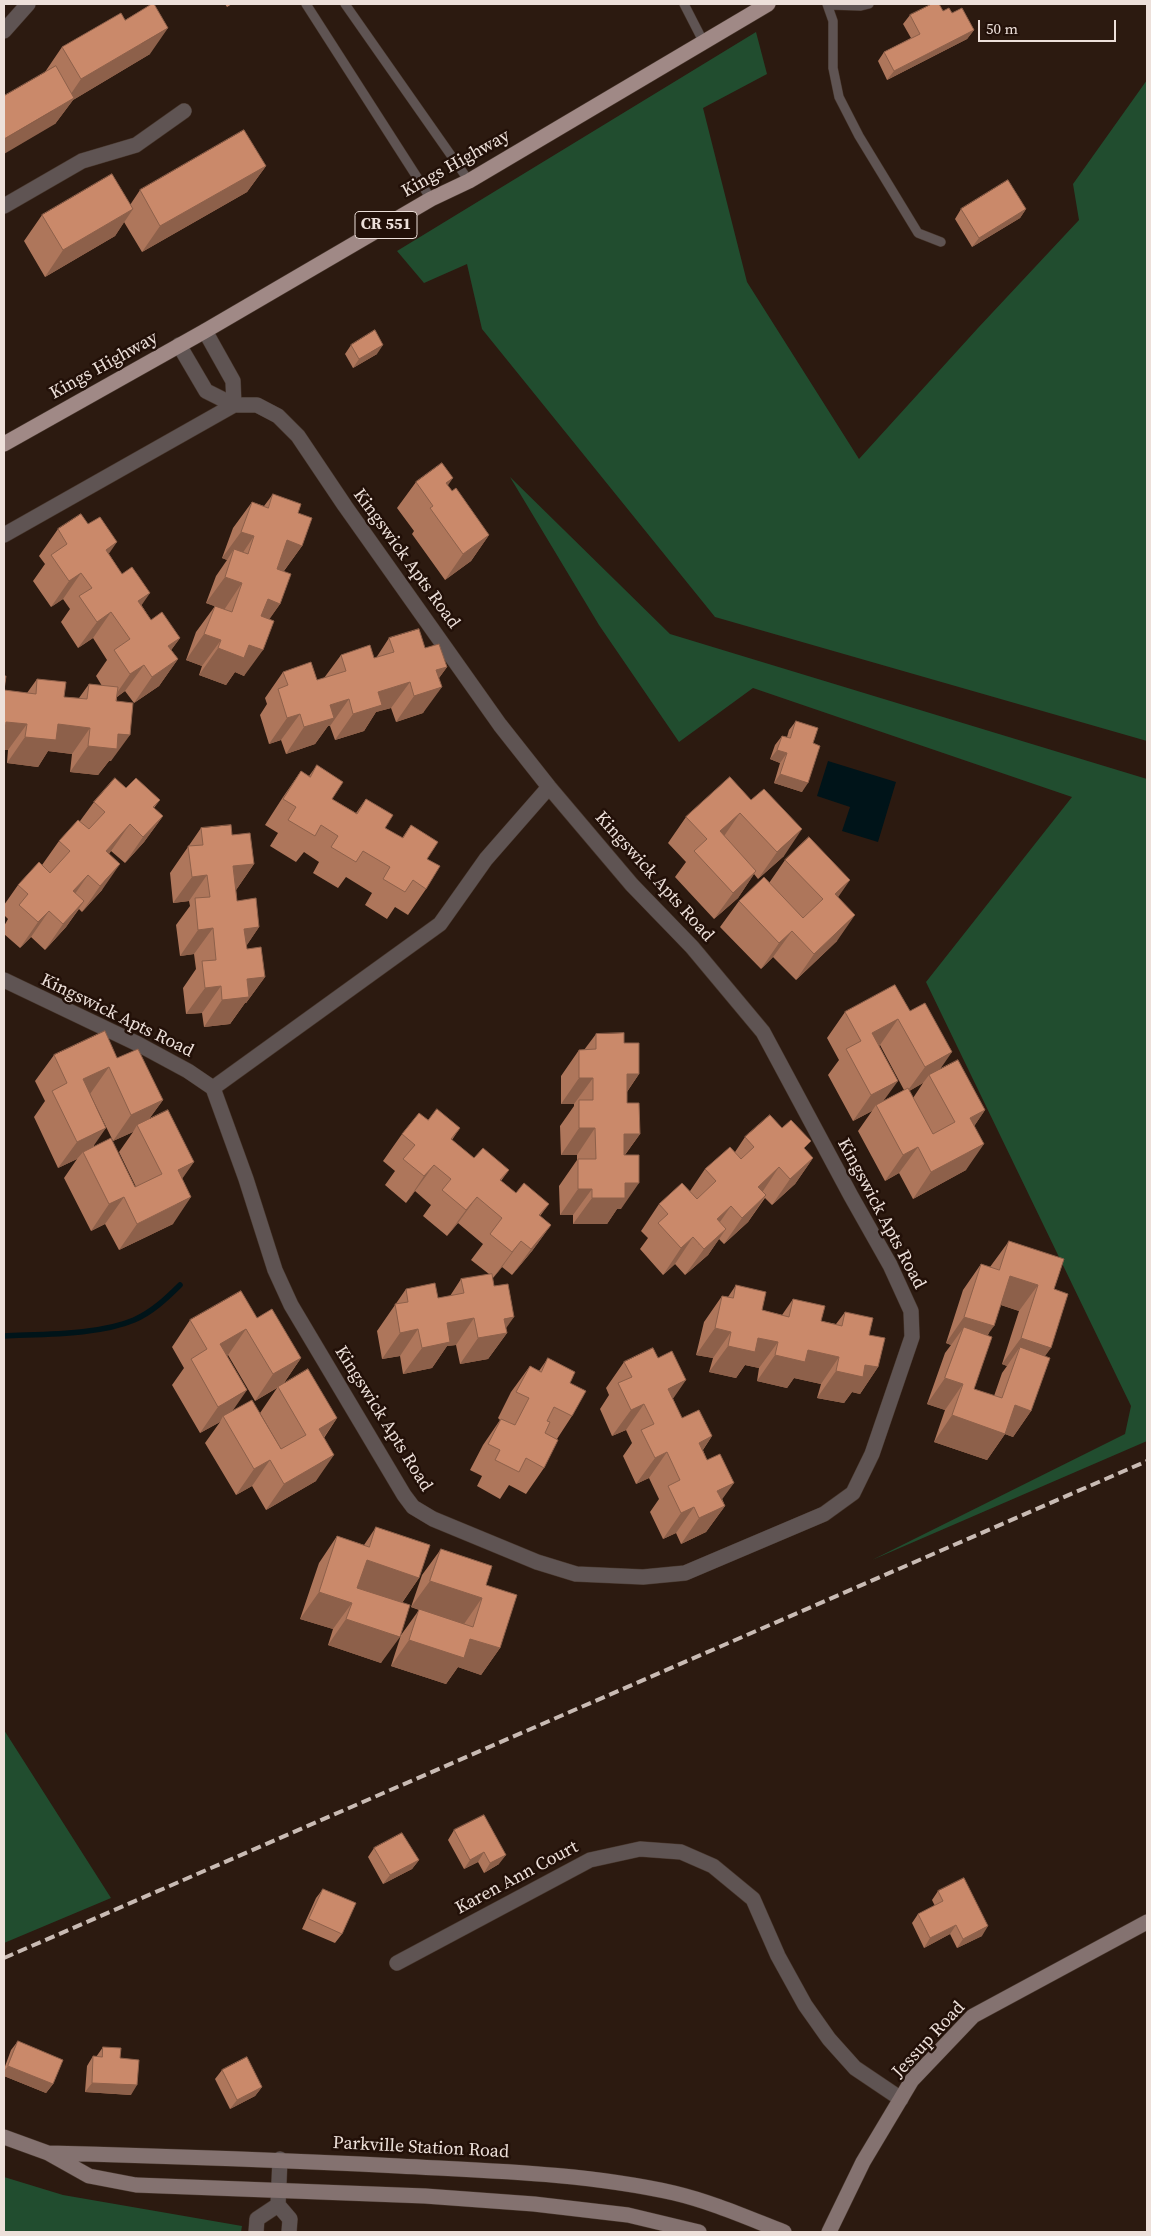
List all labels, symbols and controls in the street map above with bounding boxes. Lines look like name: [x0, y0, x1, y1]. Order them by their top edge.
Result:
scale bar: [981, 10, 1118, 42]
text: 50 m: [986, 18, 1018, 39]
street label: Kings Highway: [398, 125, 514, 203]
road number: CR 551: [355, 212, 417, 238]
street label: Kings Highway: [46, 327, 162, 405]
street label: Kingswick Apts Road: [348, 485, 464, 633]
street label: Kingswick Apts Road: [590, 808, 718, 946]
street label: Kingswick Apts Road: [37, 970, 197, 1062]
street label: Kingswick Apts Road: [832, 1135, 930, 1293]
street label: Kingswick Apts Road: [329, 1342, 437, 1496]
street label: Karen Ann Court: [452, 1837, 582, 1919]
street label: Jessup Road: [888, 1997, 970, 2083]
street label: Parkville Station Road: [332, 2133, 510, 2163]

